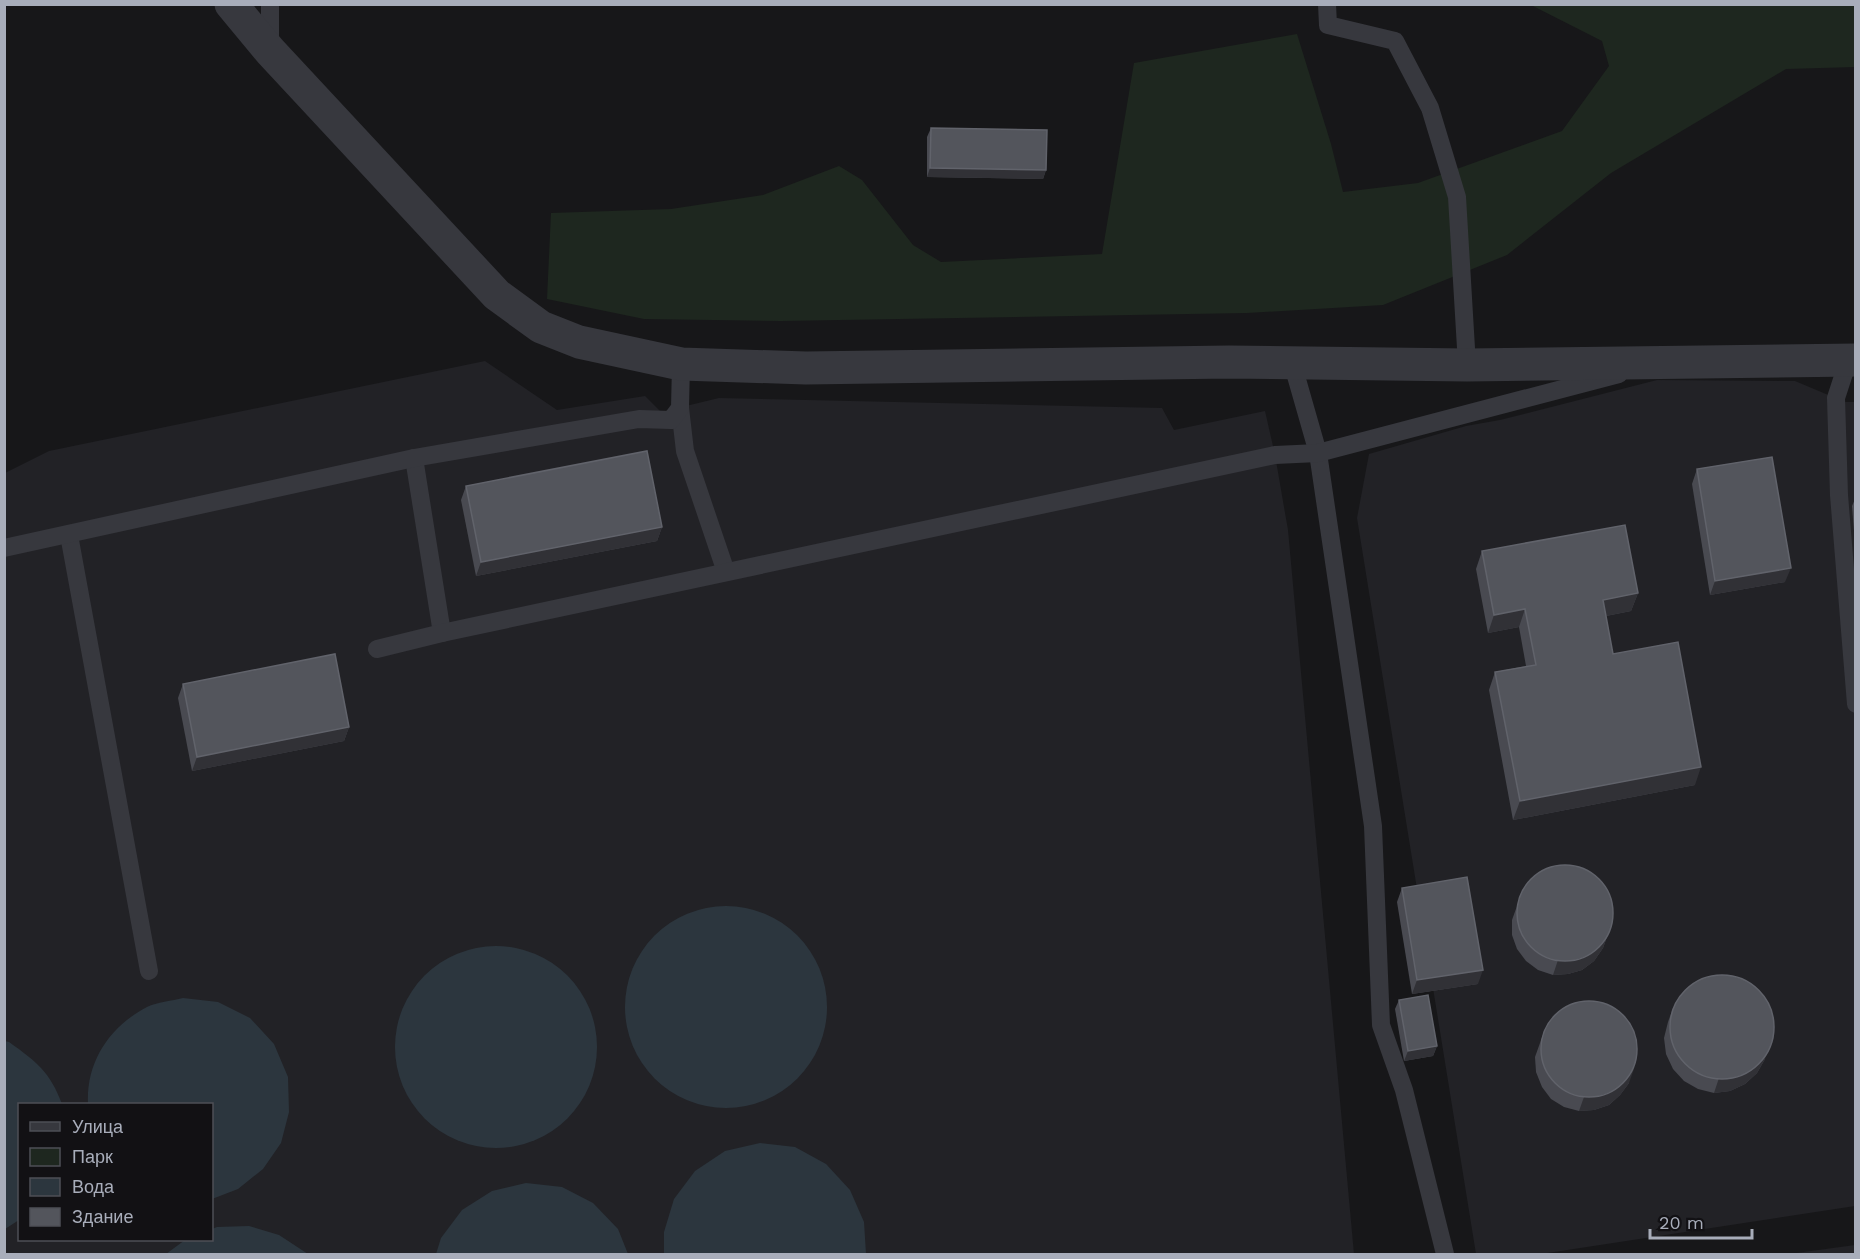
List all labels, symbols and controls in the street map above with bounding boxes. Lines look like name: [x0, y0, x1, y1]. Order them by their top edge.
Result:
legend: [18, 1103, 213, 1241]
text: Улица: [72, 1116, 124, 1137]
text: Парк: [72, 1146, 113, 1167]
text: Вода: [72, 1176, 115, 1197]
scale bar: [1650, 1202, 1752, 1240]
text: Здание: [72, 1206, 133, 1227]
text: 20 m: [1659, 1212, 1704, 1233]

